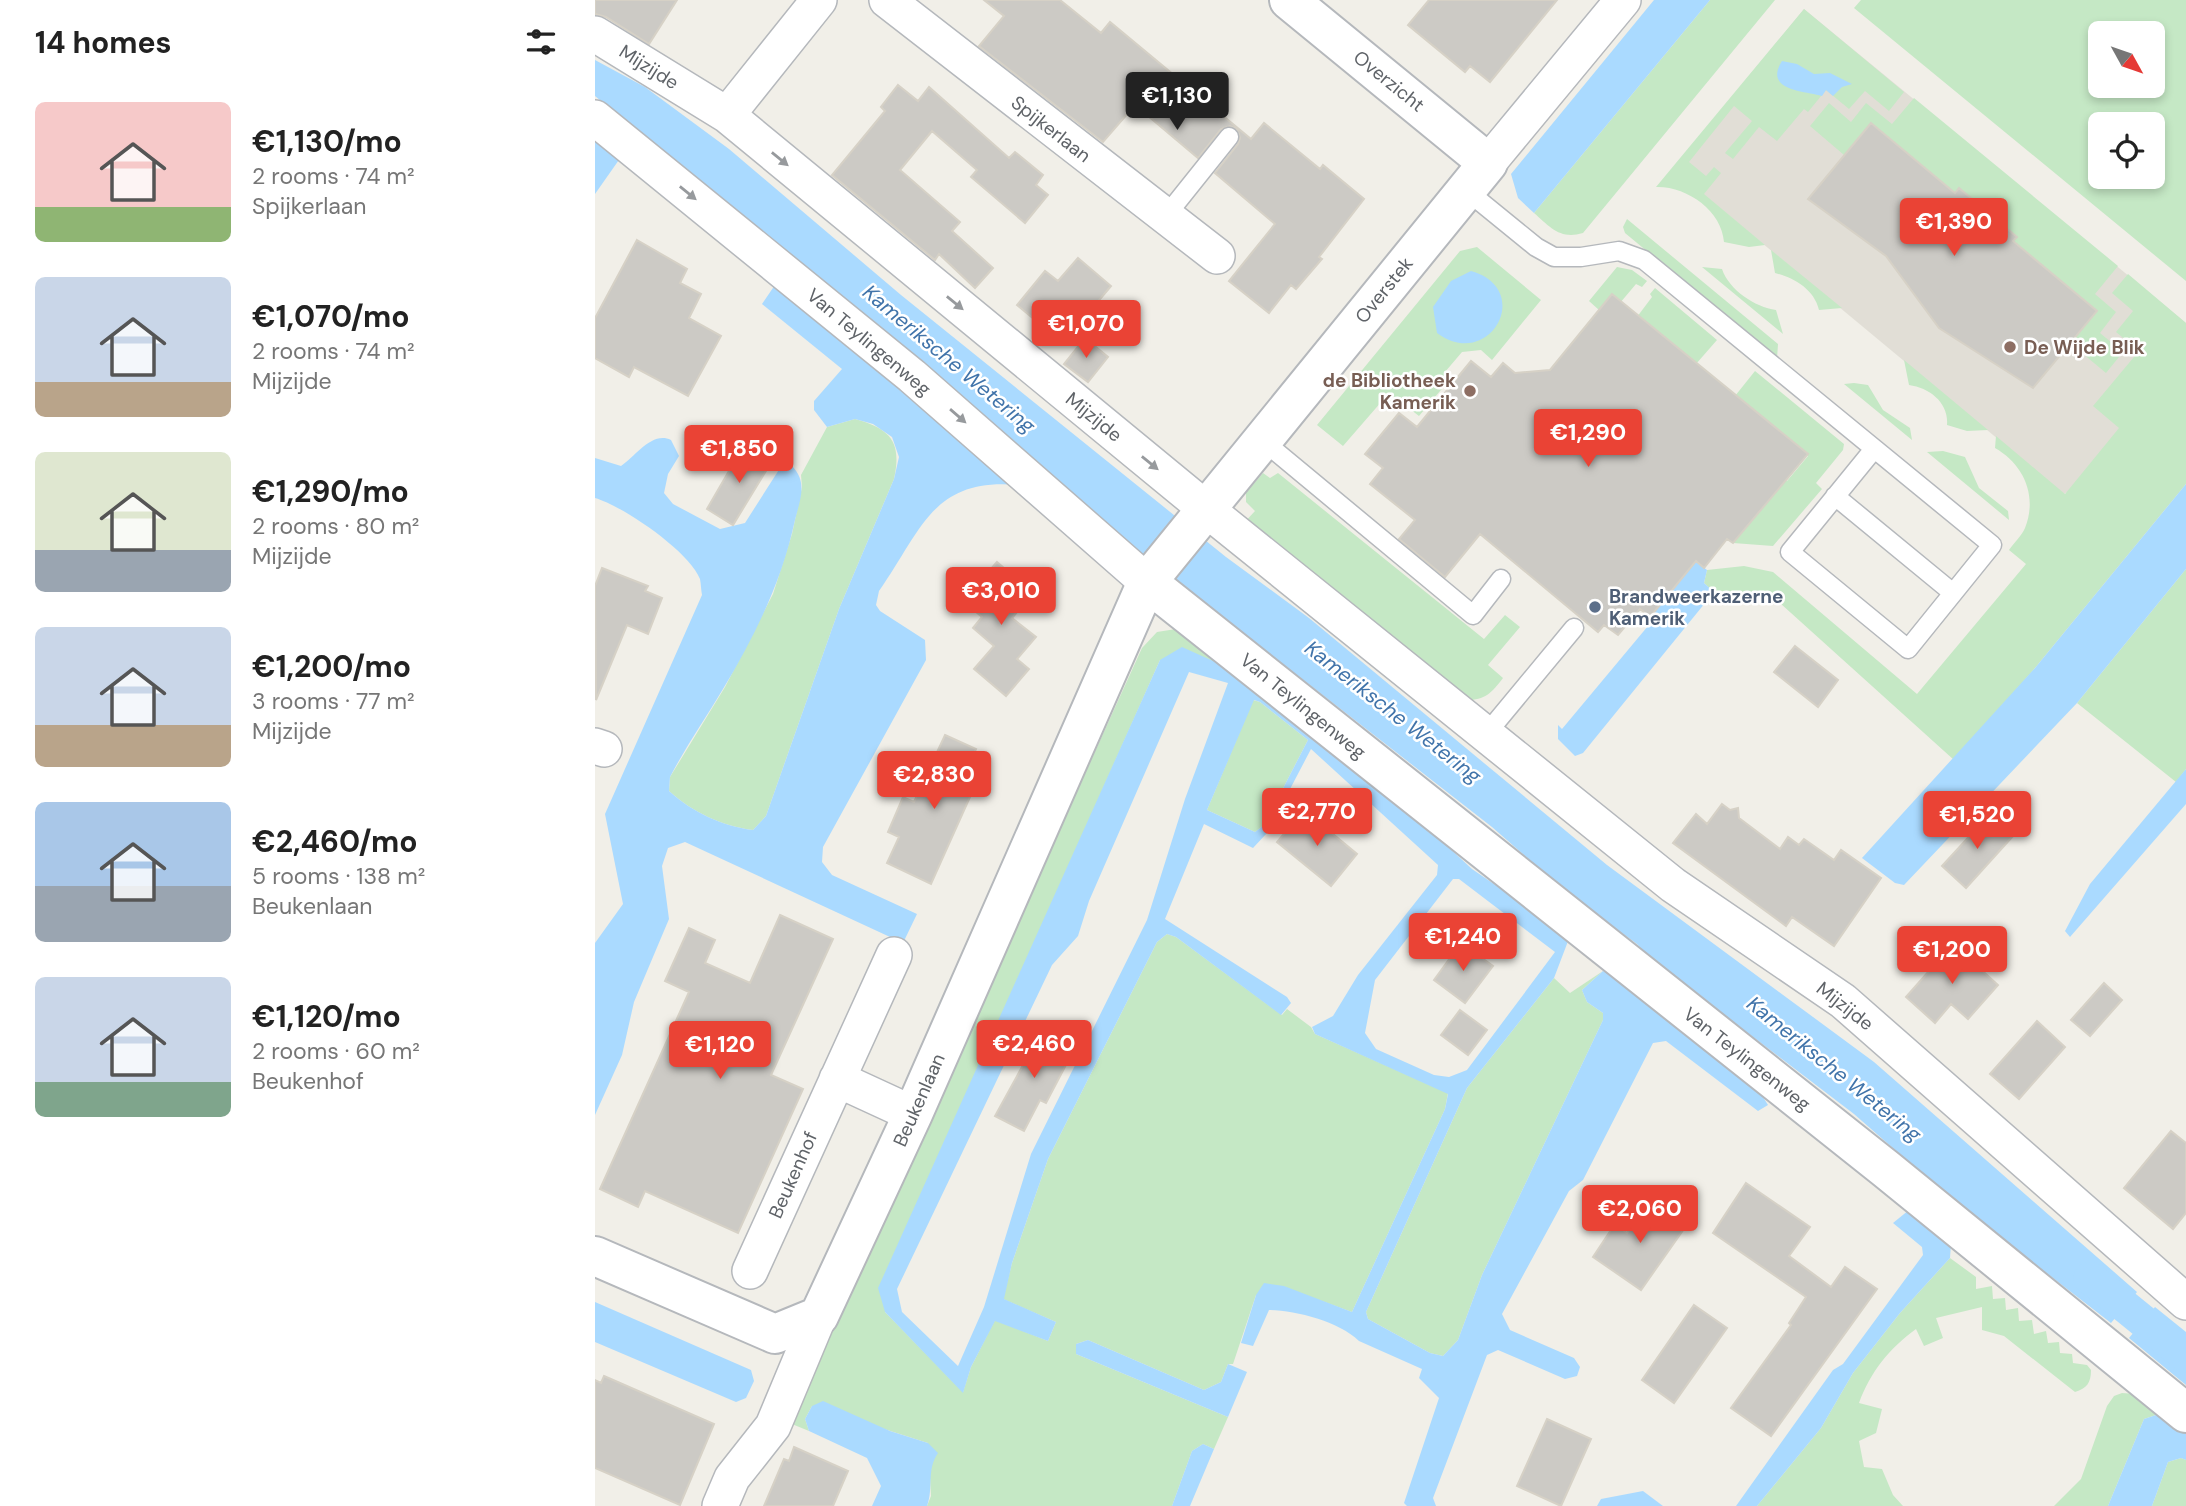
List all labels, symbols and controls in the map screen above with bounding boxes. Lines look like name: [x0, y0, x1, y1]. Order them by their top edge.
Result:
north arrow: [2088, 21, 2165, 98]
map controls: [2088, 21, 2165, 189]
text: 14 homes: [35, 23, 172, 62]
icon: filters: [522, 23, 560, 61]
street label: Mijzijde: [614, 39, 684, 95]
street label: Overzicht: [1348, 45, 1430, 117]
pin: €1,130: [1120, 72, 1234, 132]
text: €1,130: [1142, 80, 1212, 110]
street label: Spijkerlaan: [1006, 90, 1096, 168]
button: locate: [2088, 112, 2165, 189]
text: €1,130/mo: [252, 122, 402, 161]
icon: home: [91, 130, 175, 214]
one-way arrow: [770, 151, 788, 166]
text: 2 rooms · 74 m²: [252, 161, 415, 191]
one-way arrow: [679, 186, 697, 201]
text: Spijkerlaan: [252, 191, 367, 221]
pin: €1,390: [1897, 198, 2011, 258]
text: €1,390: [1916, 206, 1992, 236]
street label: Overstek: [1350, 251, 1419, 328]
water label: Kameriksche Wetering: [857, 278, 1041, 440]
street label: Van Teylingenweg: [802, 283, 937, 402]
one-way arrow: [947, 295, 964, 310]
text: €1,070/mo: [252, 297, 410, 336]
pin: €1,070: [1029, 300, 1143, 360]
icon: home: [91, 305, 175, 389]
text: €1,070: [1048, 308, 1124, 338]
place label: De Wijde Blik: [2024, 335, 2145, 360]
text: 2 rooms · 74 m²: [252, 336, 415, 366]
marker: De Wijde Blik: [2002, 339, 2018, 355]
text: Mijzijde: [252, 366, 332, 396]
place label: de Bibliotheek Kamerik: [1323, 368, 1456, 415]
marker: de Bibliotheek Kamerik: [1462, 383, 1478, 399]
street label: Mijzijde: [1061, 387, 1127, 447]
one-way arrow: [949, 408, 966, 424]
pin: €1,290: [1531, 410, 1645, 469]
text: €1,290: [1550, 417, 1626, 447]
pin: €1,850: [682, 426, 796, 485]
text: €1,850: [700, 433, 778, 463]
one-way arrow: [1141, 455, 1159, 471]
text: €1,290/mo: [252, 472, 409, 511]
icon: home: [91, 480, 175, 564]
text: 2 rooms · 80 m²: [252, 511, 419, 541]
text: Mijzijde: [252, 541, 332, 571]
pin: €3,010: [944, 568, 1058, 627]
text: €3,010: [962, 575, 1040, 605]
place label: Brandweerkazerne Kamerik: [1609, 584, 1784, 631]
marker: Brandweerkazerne Kamerik: [1587, 599, 1603, 615]
water label: Kameriksche Wetering: [1299, 634, 1487, 790]
text: €1,200/mo: [252, 647, 411, 686]
street label: Van Teylingenweg: [1235, 648, 1371, 765]
icon: home: [91, 655, 175, 739]
text: 3 rooms · 77 m²: [252, 686, 415, 716]
text: Mijzijde: [252, 716, 332, 746]
pin: €2,830: [877, 752, 991, 811]
text: €2,830: [893, 759, 975, 789]
pin: €2,770: [1260, 788, 1374, 848]
pin: €1,520: [1920, 792, 2034, 851]
text: €2,770: [1278, 796, 1356, 826]
text: €1,520: [1939, 799, 2015, 829]
text: €2,460/mo: [252, 822, 418, 861]
icon: home: [91, 830, 175, 914]
text: 5 rooms · 138 m²: [252, 861, 425, 891]
text: Beukenlaan: [252, 891, 373, 921]
pin: €1,240: [1406, 914, 1520, 973]
text: €1,240: [1425, 921, 1501, 951]
pin: €1,200: [1895, 926, 2009, 986]
text: €1,200: [1913, 934, 1991, 964]
street label: Mijzijde: [1811, 976, 1879, 1036]
water label: Kameriksche Wetering: [1741, 990, 1927, 1148]
text: €1,120/mo: [252, 997, 401, 1036]
street label: Van Teylingenweg: [1678, 1001, 1816, 1117]
icon: home: [91, 1005, 175, 1089]
pin: €2,460: [977, 1020, 1091, 1080]
pin: €1,120: [663, 1021, 777, 1081]
text: €2,460: [993, 1028, 1075, 1058]
text: €1,120: [685, 1029, 755, 1059]
text: 2 rooms · 60 m²: [252, 1036, 420, 1066]
street label: Beukenlaan: [887, 1049, 951, 1151]
text: Beukenhof: [252, 1066, 364, 1096]
street label: Beukenhof: [763, 1128, 823, 1222]
pin: €2,060: [1583, 1186, 1697, 1245]
text: €2,060: [1598, 1193, 1682, 1223]

